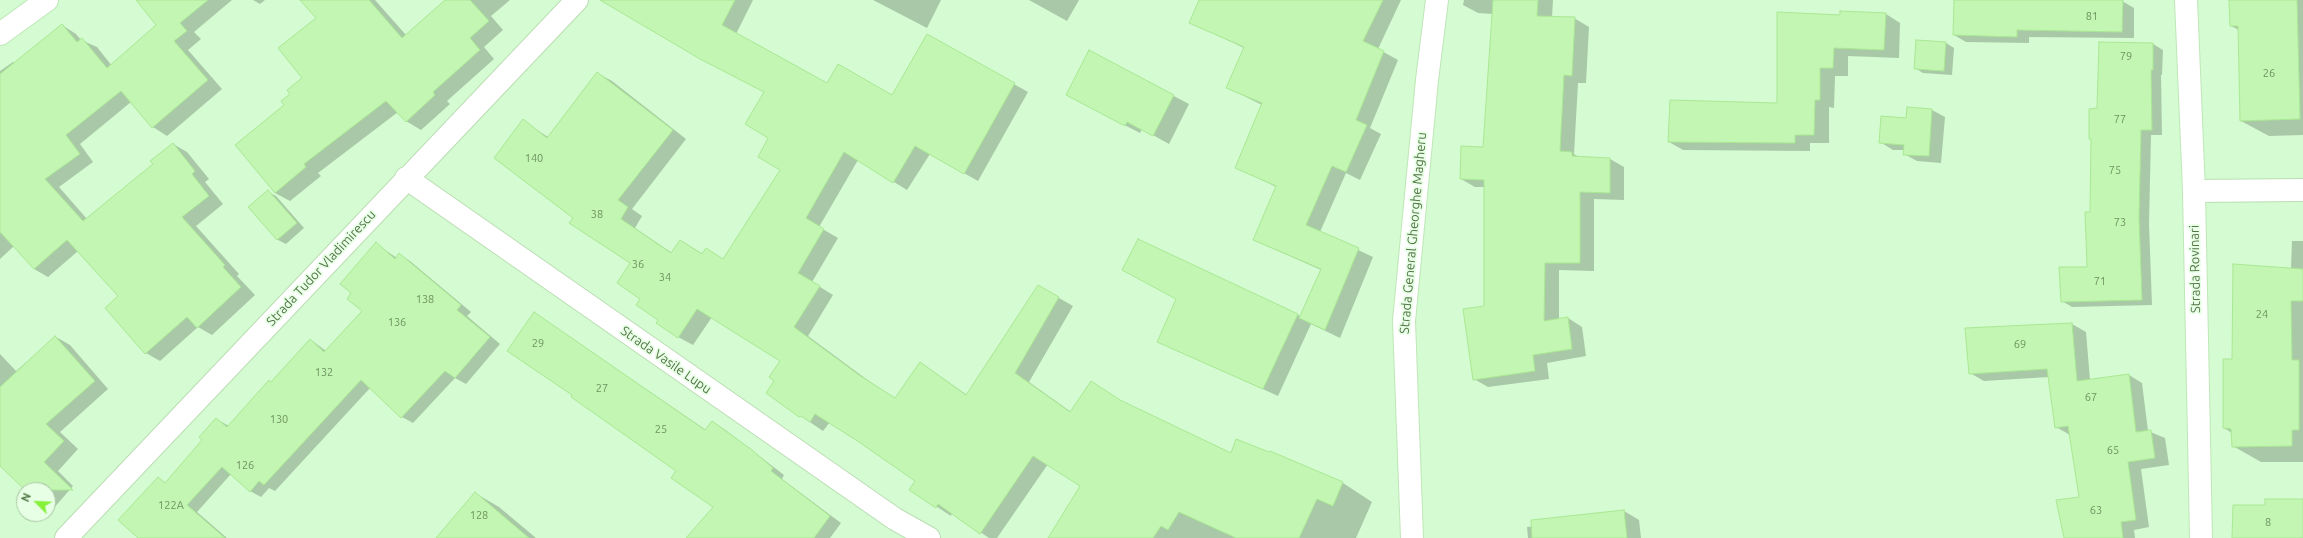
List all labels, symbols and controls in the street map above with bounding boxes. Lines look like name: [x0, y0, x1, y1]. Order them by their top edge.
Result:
house number: 81: [2086, 9, 2098, 23]
house number: 79: [2120, 49, 2132, 63]
house number: 26: [2263, 66, 2275, 80]
house number: 77: [2114, 112, 2126, 126]
street label: Strada General Gheorghe Magheru: [1396, 132, 1430, 334]
house number: 140: [525, 151, 543, 165]
house number: 75: [2109, 163, 2121, 177]
street label: Strada Tudor Vladimirescu: [263, 207, 379, 329]
house number: 38: [591, 207, 603, 221]
house number: 73: [2114, 215, 2126, 229]
street label: Strada Rovinari: [2186, 225, 2204, 313]
house number: 36: [632, 257, 644, 271]
house number: 34: [659, 270, 671, 284]
house number: 71: [2094, 274, 2106, 288]
house number: 138: [416, 292, 434, 306]
house number: 24: [2256, 307, 2268, 321]
house number: 136: [388, 315, 406, 329]
street label: Strada Vasile Lupu: [618, 323, 714, 397]
house number: 29: [532, 336, 544, 350]
house number: 69: [2014, 337, 2026, 351]
house number: 132: [315, 365, 333, 379]
house number: 27: [596, 381, 608, 395]
house number: 67: [2085, 390, 2097, 404]
house number: 130: [270, 412, 288, 426]
house number: 25: [655, 422, 667, 436]
house number: 65: [2107, 443, 2119, 457]
house number: 126: [236, 458, 254, 472]
north arrow: [16, 482, 56, 522]
text: N: [19, 491, 33, 504]
house number: 122A: [158, 498, 184, 512]
house number: 63: [2090, 503, 2102, 517]
house number: 128: [470, 508, 488, 522]
house number: 8: [2265, 515, 2271, 529]

